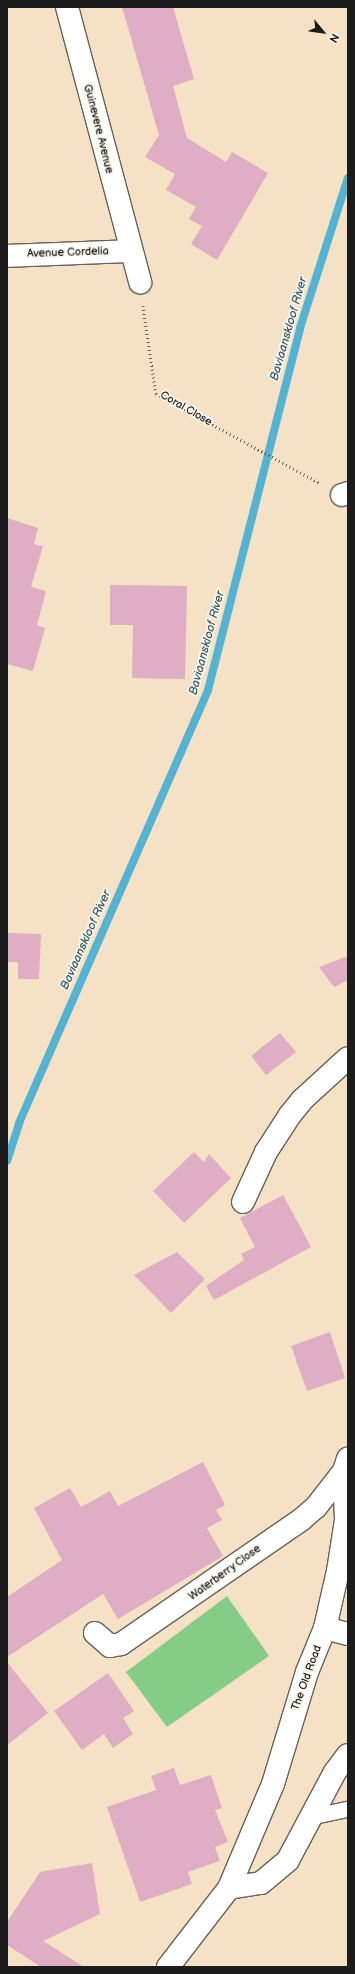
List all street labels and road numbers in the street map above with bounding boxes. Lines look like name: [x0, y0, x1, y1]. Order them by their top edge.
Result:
street label: Guinevere Avenue: [81, 83, 115, 175]
street label: Avenue Cordelia: [27, 245, 109, 261]
street label: Coral Close: [158, 389, 214, 429]
street label: Waterberry Close: [186, 1542, 264, 1604]
street label: The Old Road: [289, 1644, 325, 1712]

